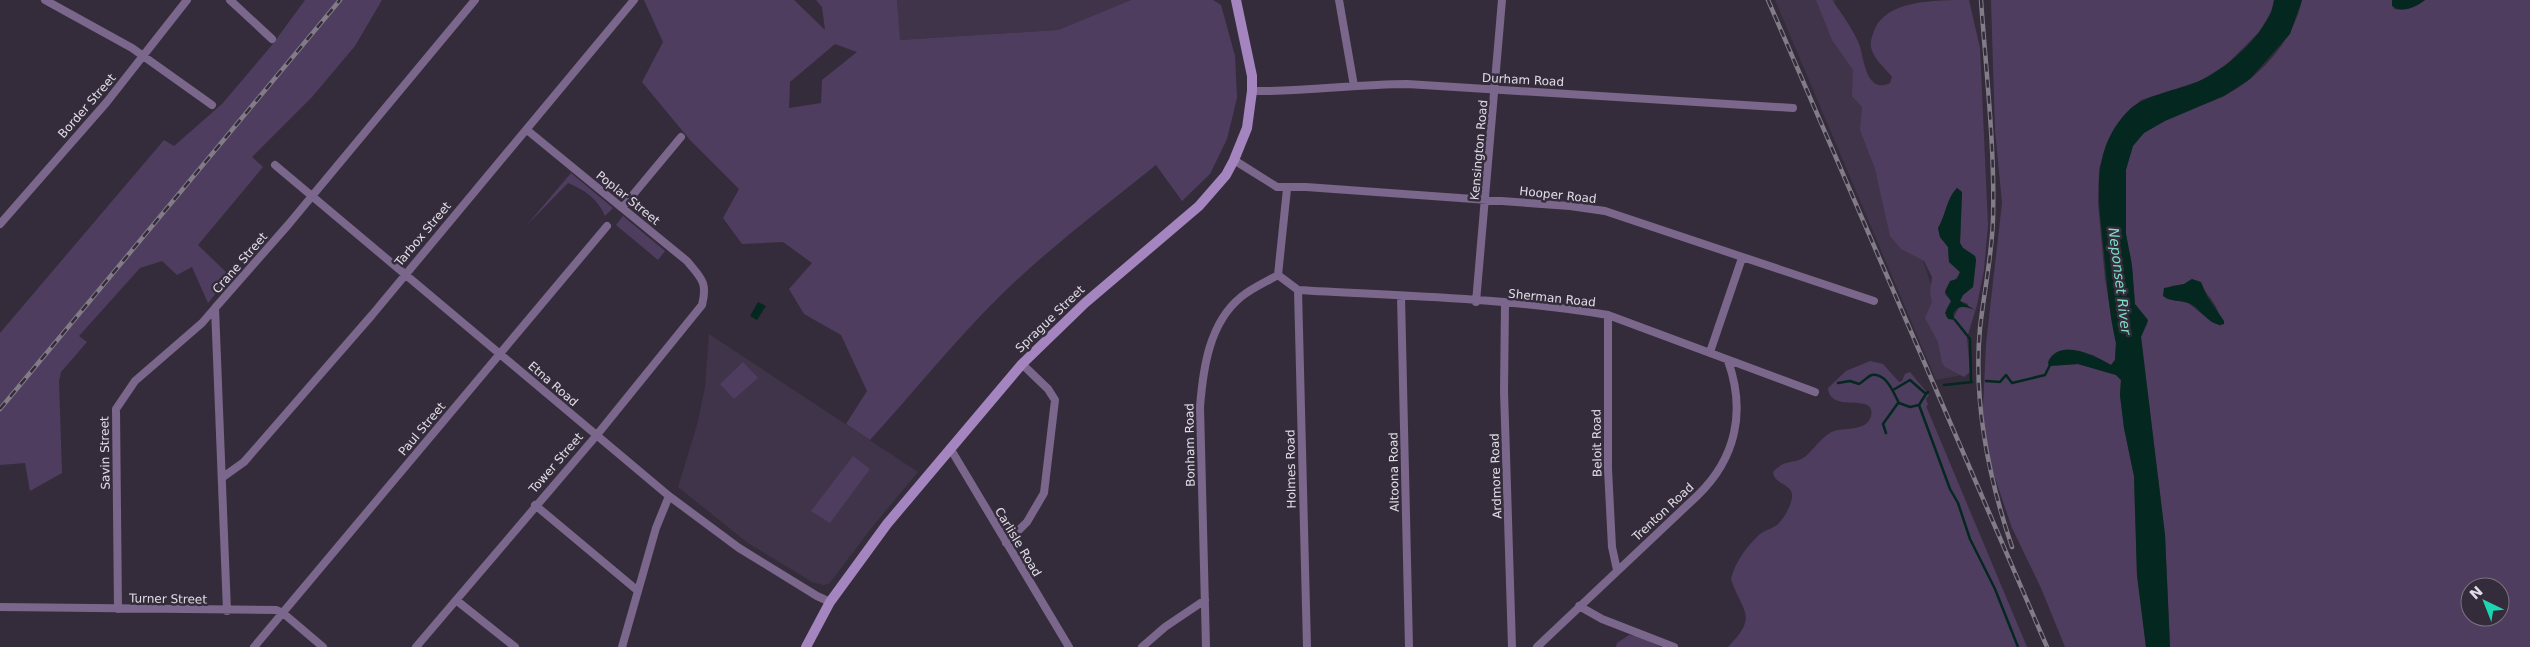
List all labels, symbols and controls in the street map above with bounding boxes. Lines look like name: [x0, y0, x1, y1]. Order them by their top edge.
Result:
street label: Border Street: [55, 71, 119, 141]
street label: Durham Road: [1482, 71, 1564, 89]
street label: Kensington Road: [1468, 99, 1490, 201]
street label: Poplar Street: [593, 168, 663, 228]
street label: Hooper Road: [1519, 184, 1597, 206]
street label: Tarbox Street: [391, 199, 454, 270]
water label: Neponset River: [2106, 227, 2135, 337]
street label: Crane Street: [210, 230, 270, 296]
street label: Sprague Street: [1013, 282, 1088, 355]
street label: Sherman Road: [1508, 286, 1596, 310]
street label: Etna Road: [525, 359, 581, 409]
street label: Paul Street: [396, 399, 449, 459]
street label: Bonham Road: [1182, 403, 1198, 487]
street label: Beloit Road: [1589, 409, 1605, 477]
street label: Savin Street: [97, 416, 113, 490]
street label: Holmes Road: [1283, 429, 1299, 509]
street label: Tower Street: [525, 430, 586, 497]
street label: Altoona Road: [1386, 432, 1402, 512]
street label: Ardmore Road: [1488, 433, 1504, 519]
street label: Trenton Road: [1629, 480, 1697, 545]
street label: Carlisle Road: [992, 505, 1044, 579]
north arrow: [2460, 577, 2510, 627]
text: N: [2466, 583, 2486, 602]
street label: Turner Street: [128, 591, 207, 607]

